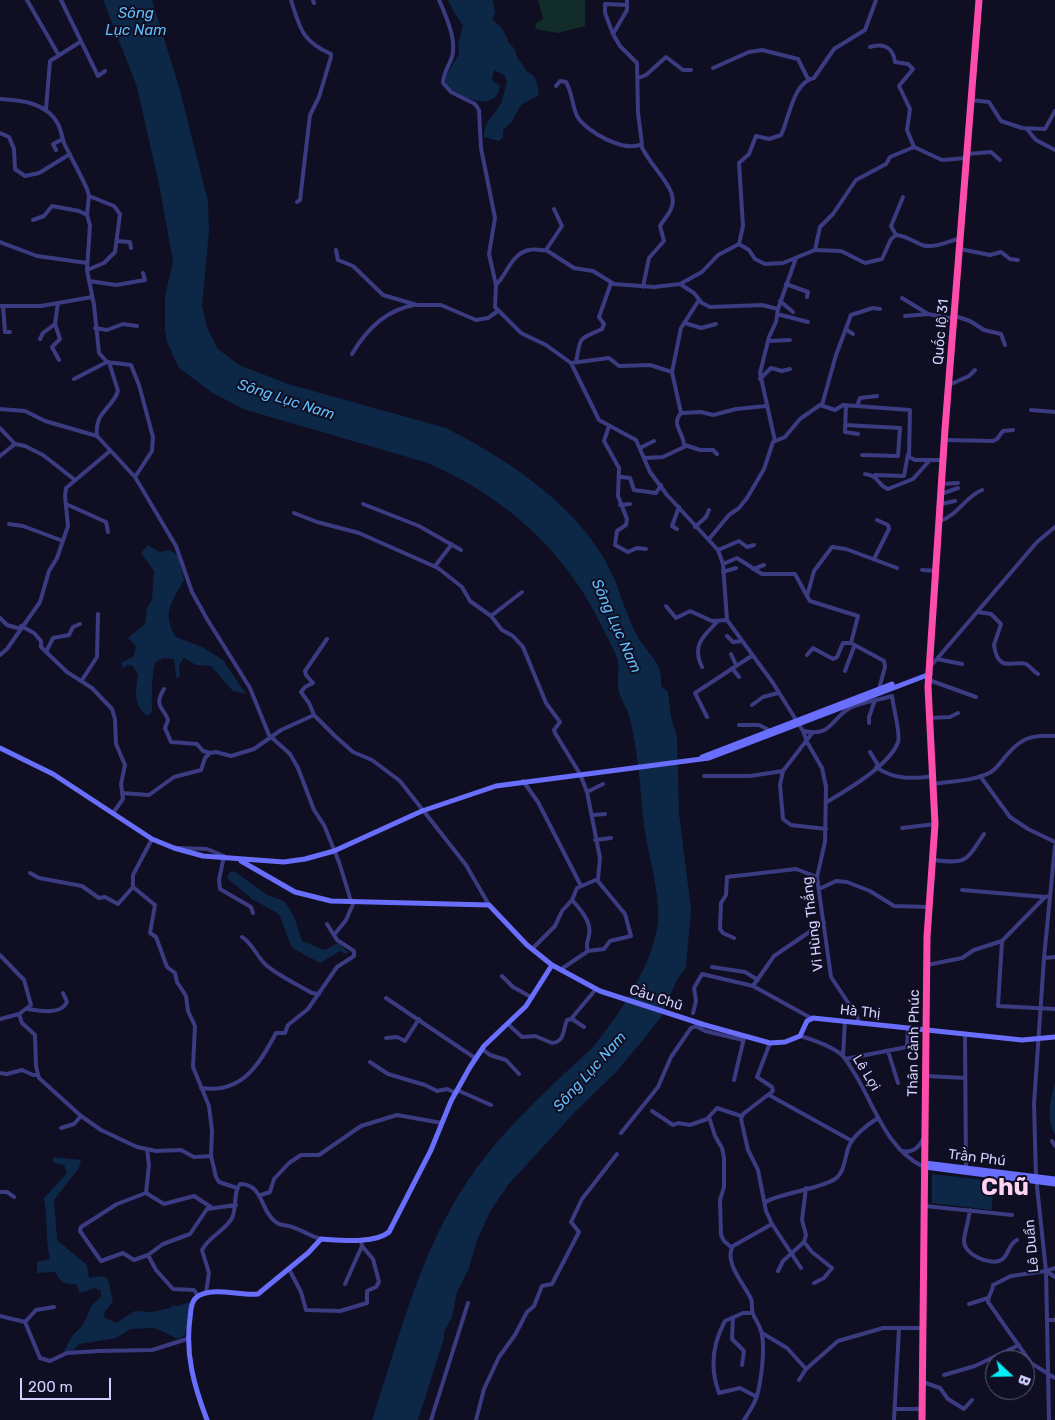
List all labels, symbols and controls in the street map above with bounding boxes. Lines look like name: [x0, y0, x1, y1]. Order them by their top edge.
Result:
water label: Sông Lục Nam: [105, 5, 167, 40]
street label: Quốc lộ 31: [930, 298, 952, 366]
water label: Sông Lục Nam: [235, 376, 337, 424]
water label: Sông Lục Nam: [587, 576, 645, 676]
street label: Vi Hùng Thắng: [799, 876, 827, 972]
street label: Cầu Chũ: [627, 981, 685, 1015]
street label: Thân Cảnh Phúc: [905, 989, 923, 1097]
street label: Hà Thị: [839, 1002, 881, 1022]
water label: Sông Lục Nam: [550, 1028, 630, 1116]
street label: Lê Lợi: [849, 1052, 883, 1094]
street label: Trần Phú: [947, 1146, 1007, 1170]
district label: Chũ: [981, 1174, 1029, 1202]
street label: Lê Duẩn: [1021, 1219, 1043, 1273]
north arrow: [985, 1350, 1035, 1400]
scale bar: [22, 1368, 114, 1400]
text: B: [1014, 1373, 1033, 1388]
text: 200 m: [28, 1378, 73, 1396]

